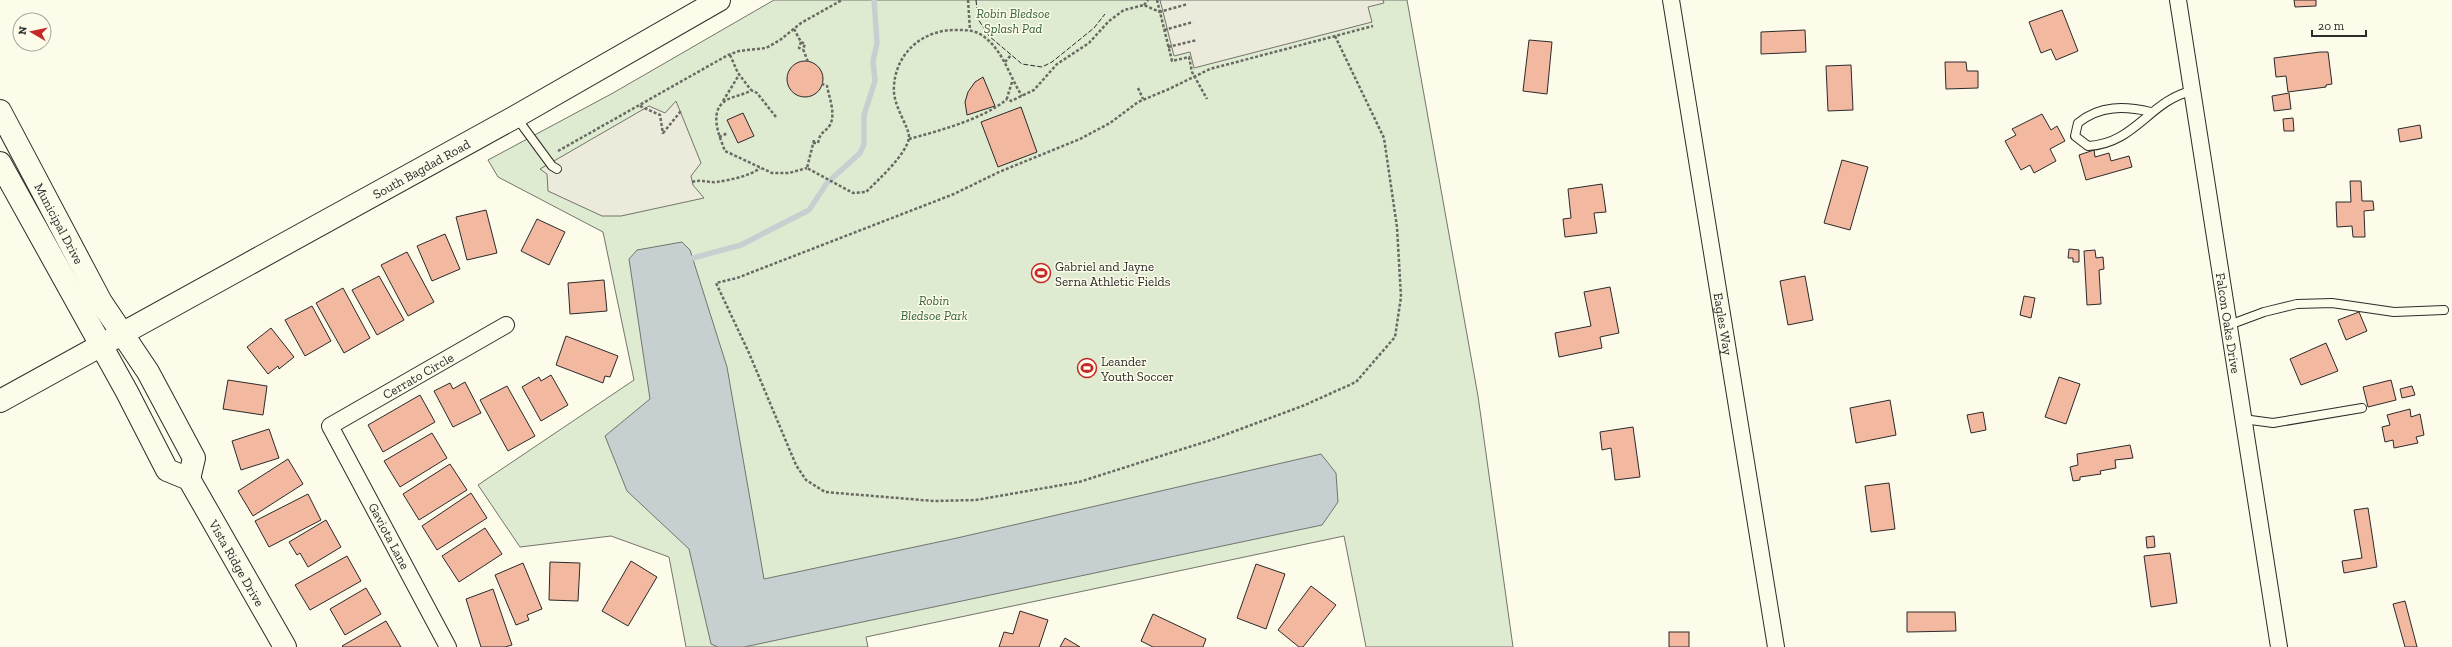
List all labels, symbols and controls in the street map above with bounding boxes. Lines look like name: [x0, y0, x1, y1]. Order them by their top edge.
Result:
park label: Robin Bledsoe Splash Pad: [976, 6, 1050, 36]
north arrow: [12, 12, 52, 52]
scale bar: [2312, 12, 2366, 38]
text: 20 m: [2318, 19, 2345, 33]
text: N: [16, 25, 30, 36]
street label: South Bagdad Road: [370, 136, 472, 202]
street label: Municipal Drive: [32, 180, 87, 266]
place label: Gabriel and Jayne Serna Athletic Fields: [1055, 259, 1171, 289]
sports icon: Gabriel and Jayne Serna Athletic Fields: [1030, 262, 1052, 284]
street label: Falcon Oaks Drive: [2213, 272, 2244, 374]
street label: Eagles Way: [1711, 291, 1736, 356]
park label: Robin Bledsoe Park: [900, 293, 968, 323]
street label: Cerrato Circle: [380, 349, 456, 402]
place label: Leander Youth Soccer: [1100, 354, 1174, 384]
sports icon: Leander Youth Soccer: [1076, 357, 1098, 379]
street label: Gaviota Lane: [365, 500, 413, 572]
street label: Vista Ridge Drive: [206, 516, 268, 609]

